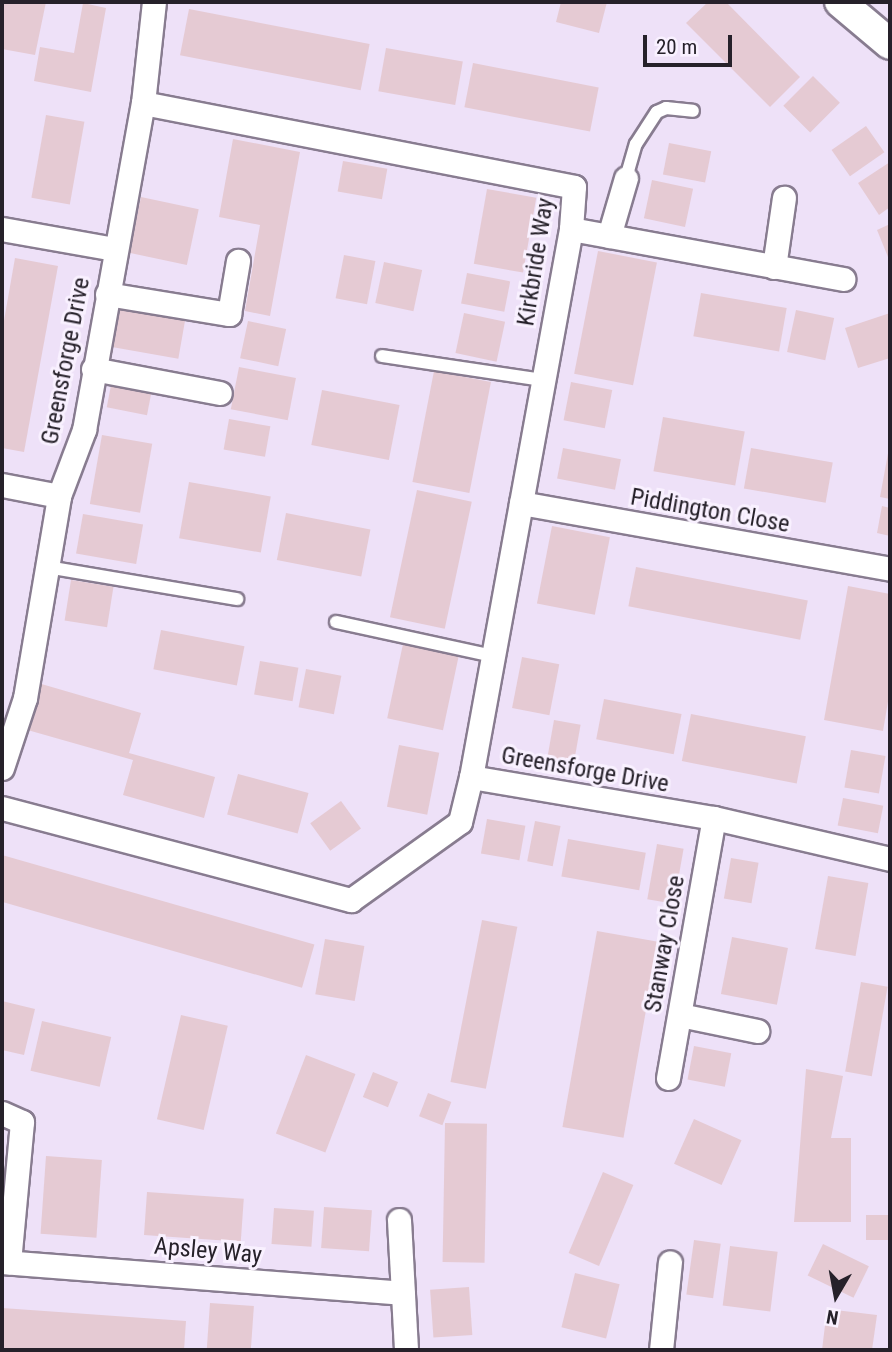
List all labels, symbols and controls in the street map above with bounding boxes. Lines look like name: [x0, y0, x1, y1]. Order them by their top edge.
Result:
scale bar: [647, 21, 736, 65]
text: 20 m: [656, 35, 697, 59]
street label: Kirkbride Way: [512, 196, 560, 328]
street label: Greensforge Drive: [36, 275, 96, 447]
street label: Piddington Close: [628, 483, 792, 539]
street label: Greensforge Drive: [499, 741, 671, 799]
street label: Stanway Close: [639, 873, 691, 1015]
street label: Apsley Way: [153, 1232, 263, 1270]
north arrow: [801, 1261, 871, 1331]
text: N: [825, 1305, 840, 1330]

